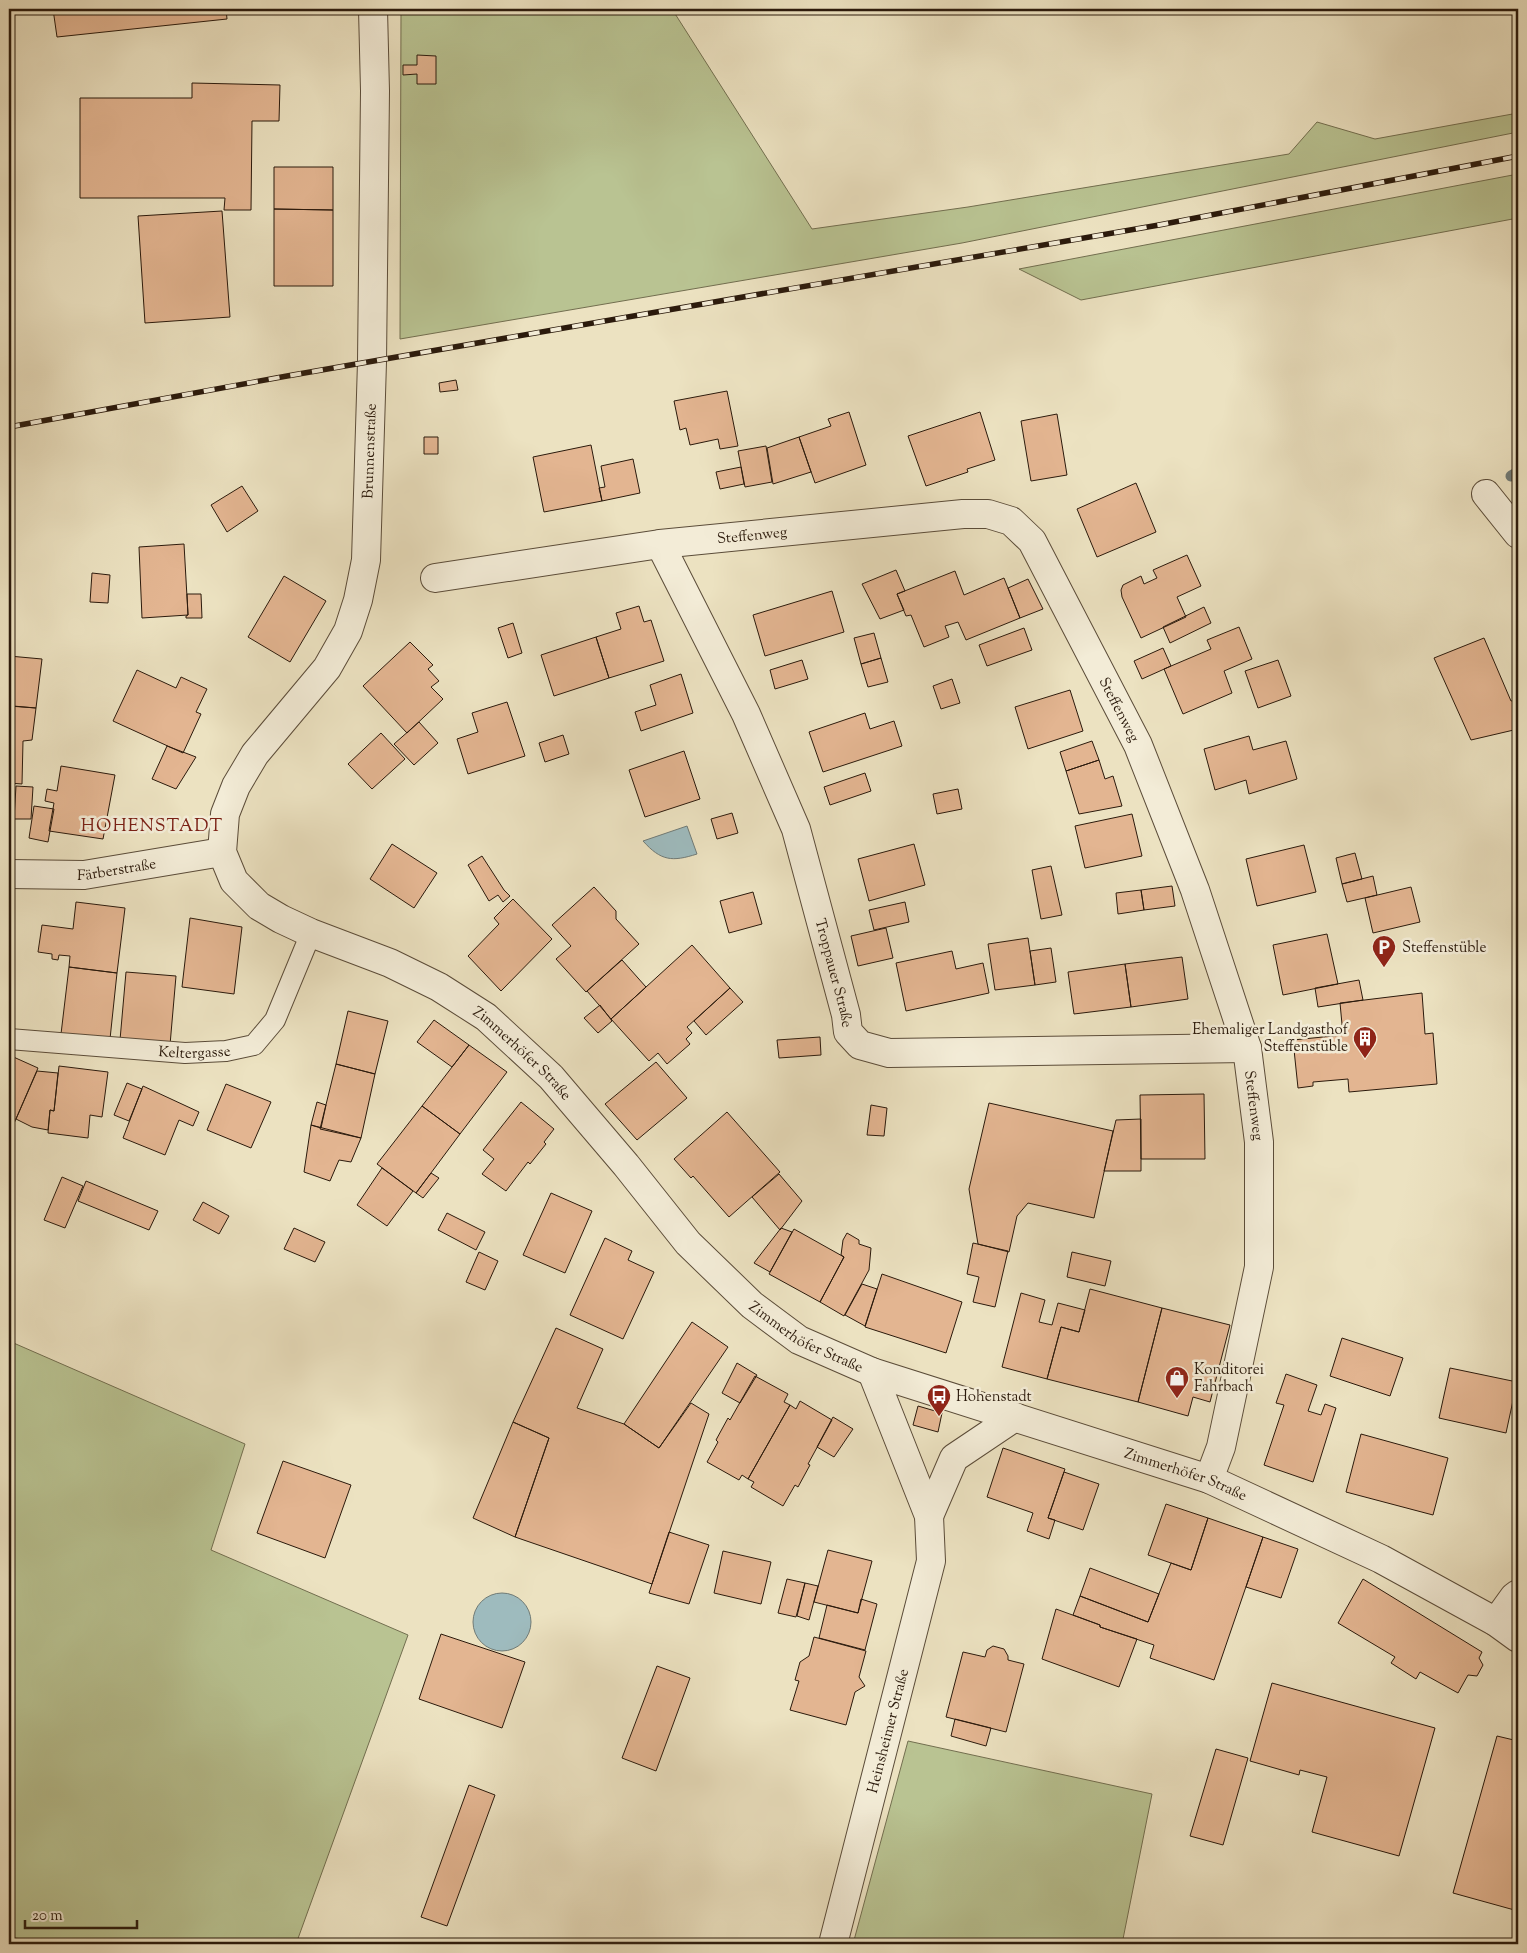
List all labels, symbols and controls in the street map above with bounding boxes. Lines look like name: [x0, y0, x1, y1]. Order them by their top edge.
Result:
street label: Brunnenstraße: [358, 403, 383, 499]
street label: Steffenweg: [716, 522, 788, 550]
street label: Steffenweg: [1093, 674, 1144, 746]
district label: HOHENSTADT: [81, 814, 223, 840]
street label: Färberstraße: [77, 854, 158, 887]
street label: Troppauer Straße: [809, 916, 856, 1029]
parking icon: Steffenstüble: [1371, 934, 1397, 968]
place label: Steffenstüble: [1402, 938, 1486, 959]
street label: Zimmerhöfer Straße: [468, 1002, 576, 1106]
place label: Ehemaliger Landgasthof Steffenstüble: [1192, 1020, 1349, 1058]
building icon: Ehemaliger Landgasthof Steffenstüble: [1352, 1025, 1378, 1059]
street label: Keltergasse: [158, 1041, 233, 1065]
street label: Steffenweg: [1238, 1069, 1268, 1142]
street label: Zimmerhöfer Straße: [744, 1297, 866, 1379]
place label: Konditorei Fahrbach: [1194, 1360, 1264, 1398]
shop icon: Konditorei Fahrbach: [1164, 1365, 1190, 1399]
bus stop icon: Hohenstadt: [926, 1383, 952, 1417]
place label: Hohenstadt: [956, 1387, 1032, 1408]
street label: Zimmerhöfer Straße: [1121, 1444, 1250, 1507]
street label: Heinsheimer Straße: [863, 1667, 915, 1796]
scale bar: [25, 1898, 138, 1930]
text: 20 m: [32, 1906, 63, 1927]

